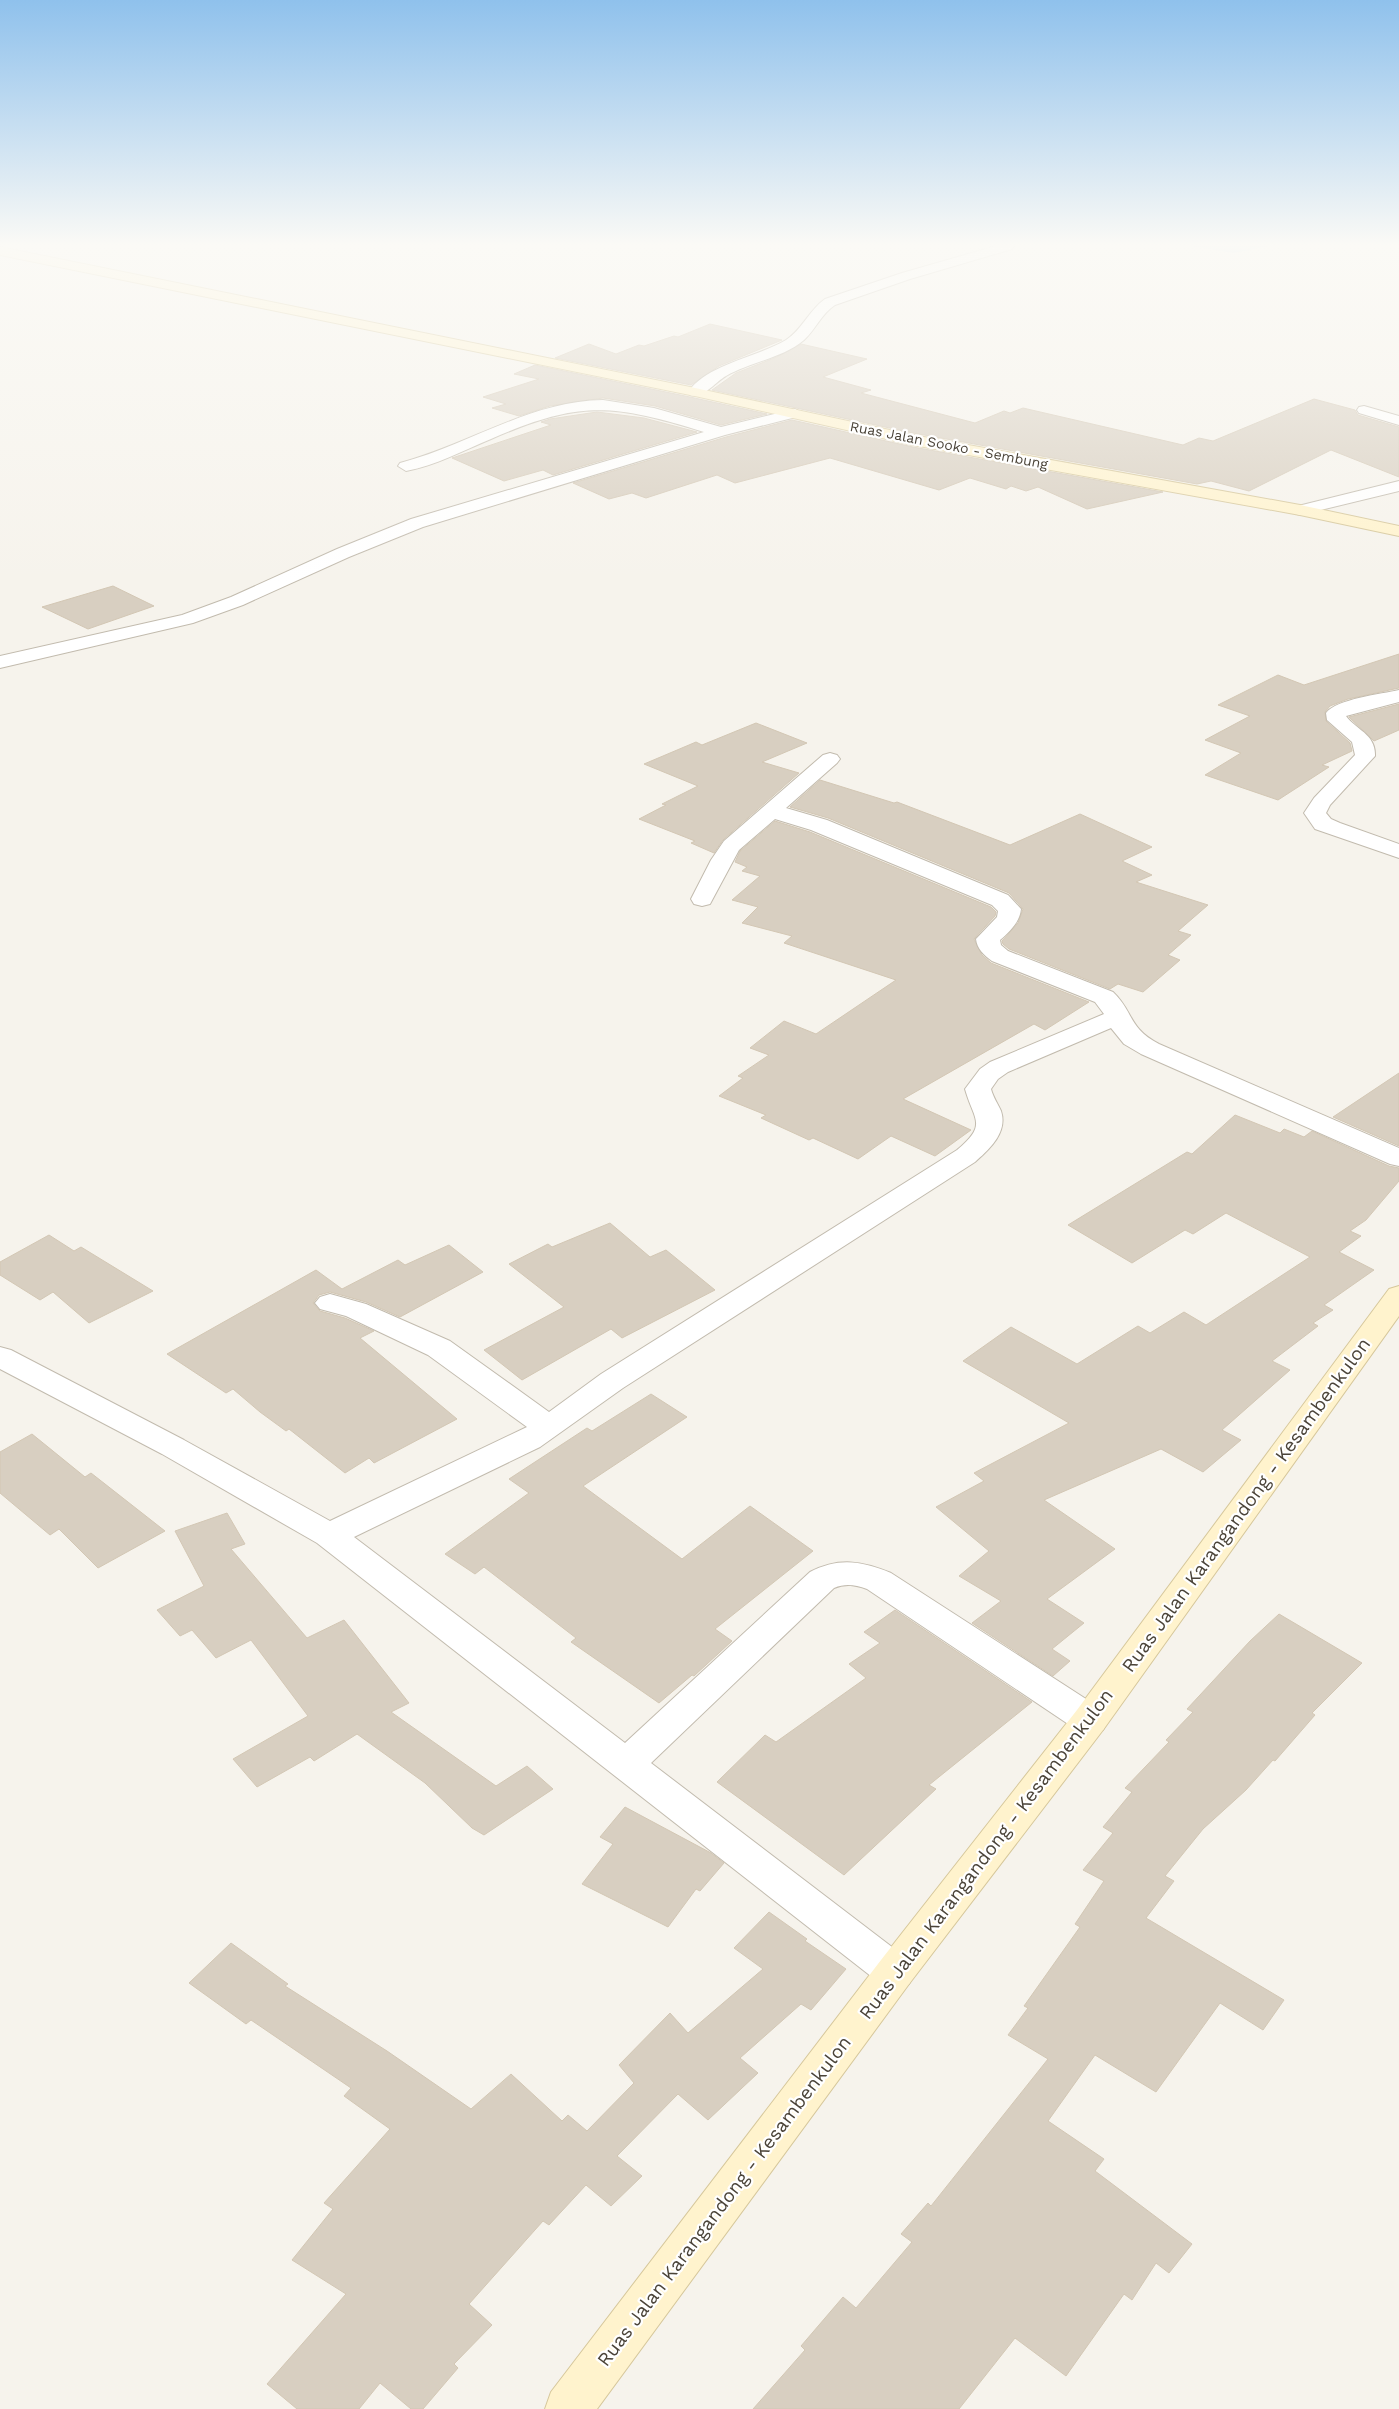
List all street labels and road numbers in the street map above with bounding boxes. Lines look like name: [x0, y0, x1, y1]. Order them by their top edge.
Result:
street label: Ruas Jalan Sooko - Sembung: [849, 418, 1050, 472]
street label: Ruas Jalan Karangandong - Kesambenkulon: [1117, 1333, 1375, 1677]
street label: Ruas Jalan Karangandong - Kesambenkulon: [854, 1684, 1118, 2024]
street label: Ruas Jalan Karangandong - Kesambenkulon: [592, 2031, 856, 2371]

